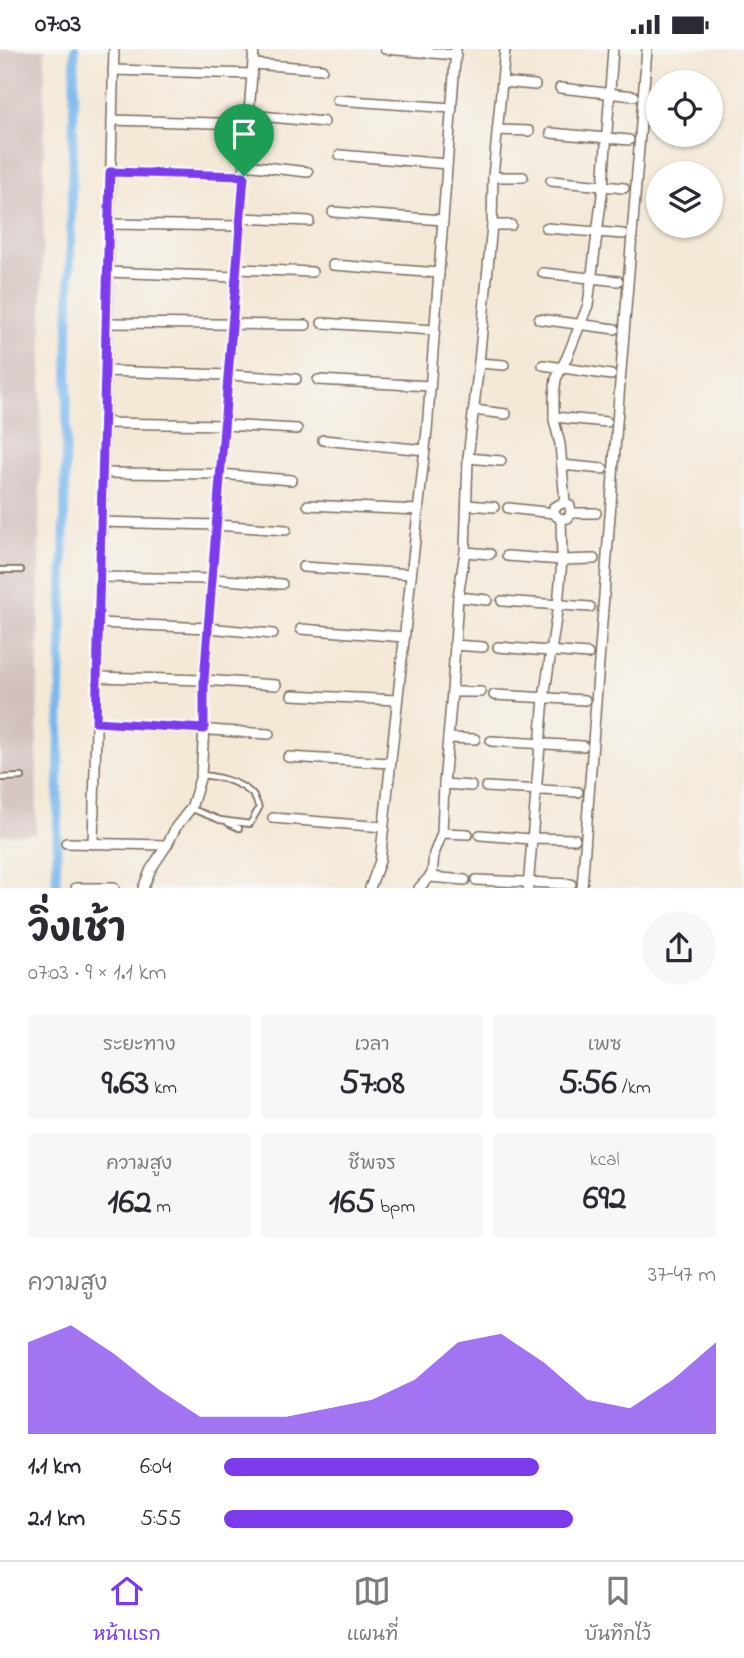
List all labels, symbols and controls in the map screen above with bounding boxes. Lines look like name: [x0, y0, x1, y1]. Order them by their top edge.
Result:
text: 07:03: [35, 6, 81, 44]
map controls: [646, 70, 723, 238]
button: locate: [646, 70, 723, 147]
pin: [214, 104, 274, 176]
icon: arrive: [225, 115, 263, 153]
button: layers: [646, 161, 723, 238]
text: วิ่งเช้า: [28, 903, 126, 959]
button: share: [642, 911, 716, 985]
text: 07:03 · 9 × 1.1 km: [28, 957, 166, 990]
text: ระยะทาง: [103, 1032, 176, 1059]
text: เวลา: [354, 1032, 390, 1059]
text: เพซ: [588, 1032, 622, 1059]
text: 9.63: [102, 1059, 149, 1110]
text: 57:08: [339, 1059, 405, 1110]
text: 5:56: [559, 1059, 617, 1110]
text: km: [149, 1075, 177, 1102]
text: /km: [617, 1075, 651, 1102]
text: kcal: [590, 1147, 620, 1174]
text: ความสูง: [107, 1151, 172, 1178]
text: ชีพจร: [348, 1151, 396, 1178]
text: 692: [583, 1174, 626, 1225]
text: 162: [108, 1178, 152, 1229]
text: 165: [329, 1178, 375, 1229]
text: m: [152, 1194, 171, 1221]
text: bpm: [375, 1194, 415, 1221]
text: 37–47 m: [648, 1259, 716, 1292]
text: ความสูง: [28, 1268, 107, 1301]
text: 1.1 km: [28, 1451, 81, 1484]
text: 6:04: [140, 1451, 172, 1484]
text: 2.1 km: [28, 1503, 85, 1536]
text: 5:55: [140, 1503, 181, 1536]
tab: หน้าแรก: [93, 1572, 161, 1649]
tab: แผนที่: [347, 1572, 398, 1649]
tab: บันทึกไว้: [584, 1572, 651, 1649]

